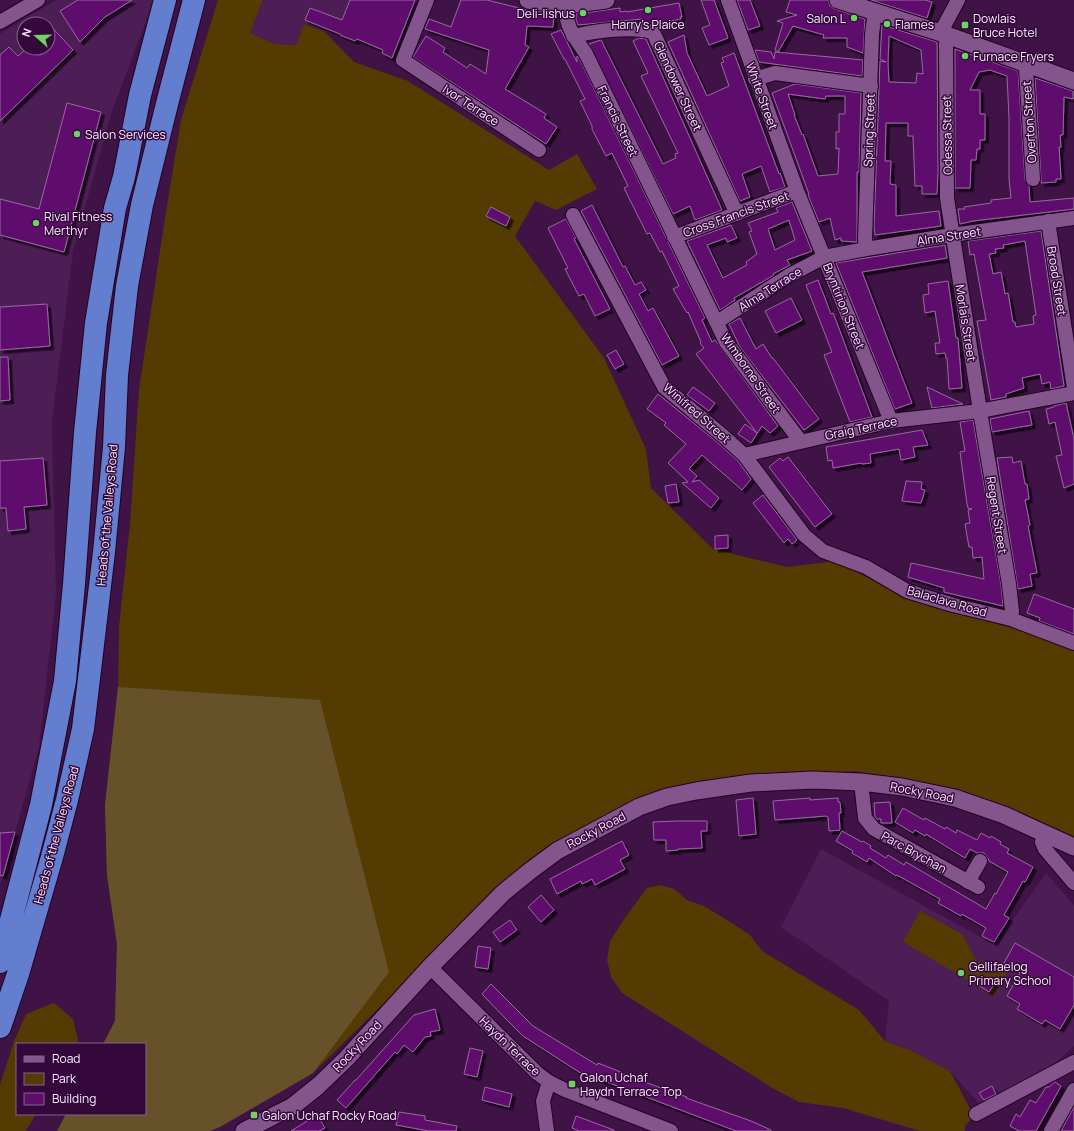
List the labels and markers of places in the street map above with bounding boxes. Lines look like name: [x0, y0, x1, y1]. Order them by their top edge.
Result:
place label: Deli-lishus: [517, 5, 575, 22]
marker: Harry's Plaice: [643, 5, 653, 15]
marker: Deli-lishus: [578, 8, 588, 18]
place label: Salon L: [806, 10, 846, 27]
place label: Dowlais Bruce Hotel: [973, 10, 1037, 41]
marker: Salon L: [849, 13, 859, 23]
place label: Harry's Plaice: [611, 16, 685, 33]
place label: Flames: [895, 16, 934, 33]
marker: Flames: [882, 19, 892, 29]
marker: Dowlais Bruce Hotel: [960, 20, 970, 30]
place label: Furnace Fryers: [973, 48, 1054, 65]
marker: Furnace Fryers: [960, 51, 970, 61]
place label: Salon Services: [85, 126, 166, 143]
marker: Salon Services: [72, 129, 82, 139]
place label: Rival Fitness Merthyr: [44, 208, 112, 239]
marker: Rival Fitness Merthyr: [31, 218, 41, 228]
place label: Gellifaelog Primary School: [969, 958, 1051, 989]
marker: Gellifaelog Primary School: [956, 968, 966, 978]
place label: Galon Uchaf Haydn Terrace Top: [580, 1069, 682, 1100]
marker: Galon Uchaf Haydn Terrace Top: [567, 1079, 577, 1089]
place label: Galon Uchaf Rocky Road: [262, 1107, 397, 1124]
marker: Galon Uchaf Rocky Road: [249, 1110, 259, 1120]

